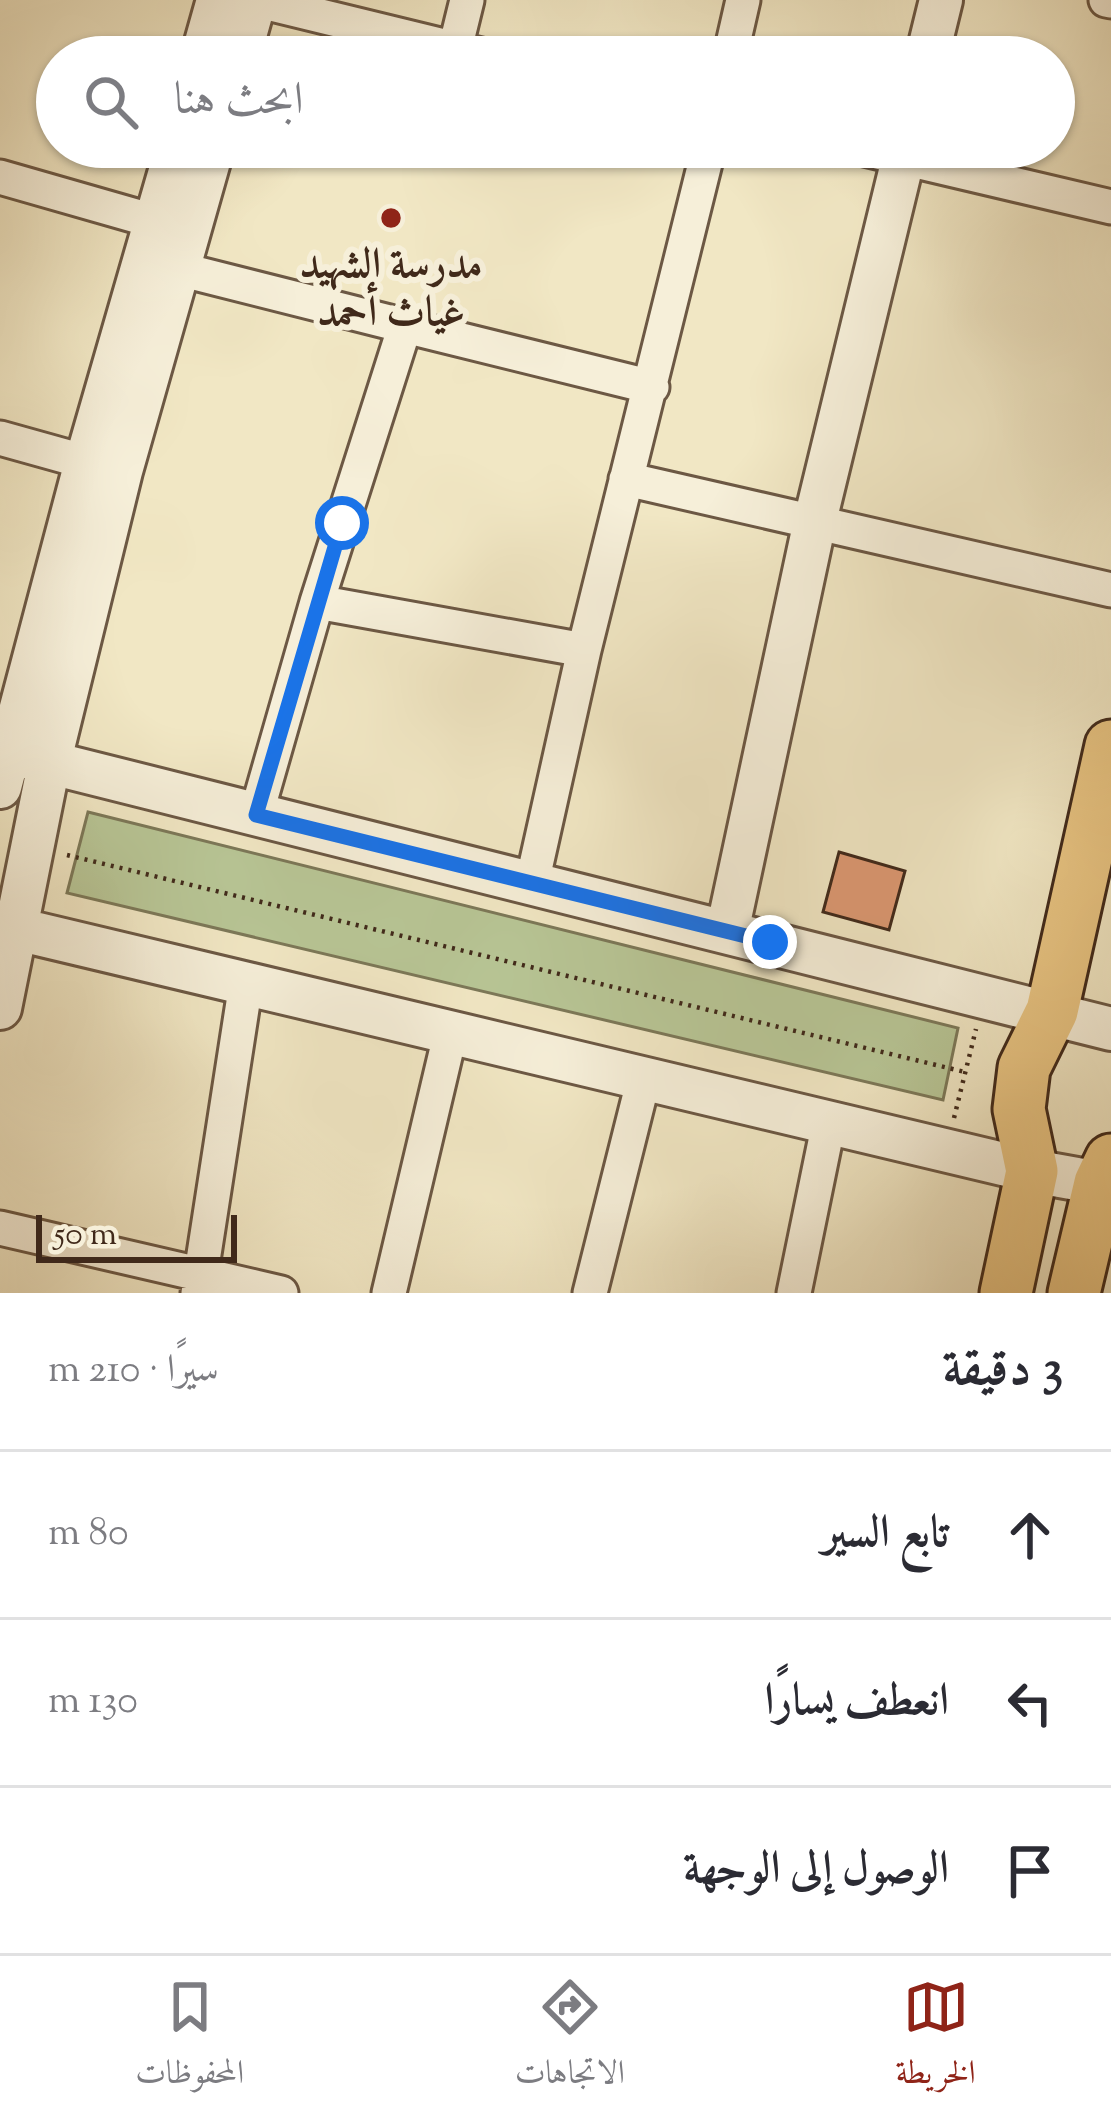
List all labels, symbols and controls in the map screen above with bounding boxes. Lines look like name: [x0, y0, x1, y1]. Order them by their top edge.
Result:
search box: [36, 36, 1075, 168]
icon: search: [78, 69, 144, 135]
text: ابحث هنا: [174, 70, 304, 135]
marker: مدرسة الشهيد غياث أحمد: [378, 205, 404, 231]
place label: مدرسة الشهيد غياث أحمد: [299, 237, 483, 345]
route start: [315, 496, 369, 550]
route end: [743, 915, 797, 969]
scale bar: [36, 1209, 237, 1262]
text: 50 m: [54, 1212, 117, 1260]
text: 3 دقيقة: [942, 1335, 1063, 1408]
text: سيرًا · 210 m: [48, 1344, 219, 1400]
icon: ahead: [997, 1502, 1063, 1568]
text: تابع السير: [822, 1503, 949, 1568]
text: 80 m: [48, 1507, 129, 1563]
icon: left: [997, 1670, 1063, 1736]
text: انعطف يسارًا: [765, 1671, 949, 1736]
text: 130 m: [48, 1675, 138, 1731]
icon: arrive: [997, 1838, 1063, 1904]
text: الوصول إلى الوجهة: [683, 1839, 949, 1904]
tab: المحفوظات: [135, 1974, 244, 2104]
tab: الاتجاهات: [515, 1974, 625, 2104]
tab: الخريطة: [895, 1974, 976, 2104]

